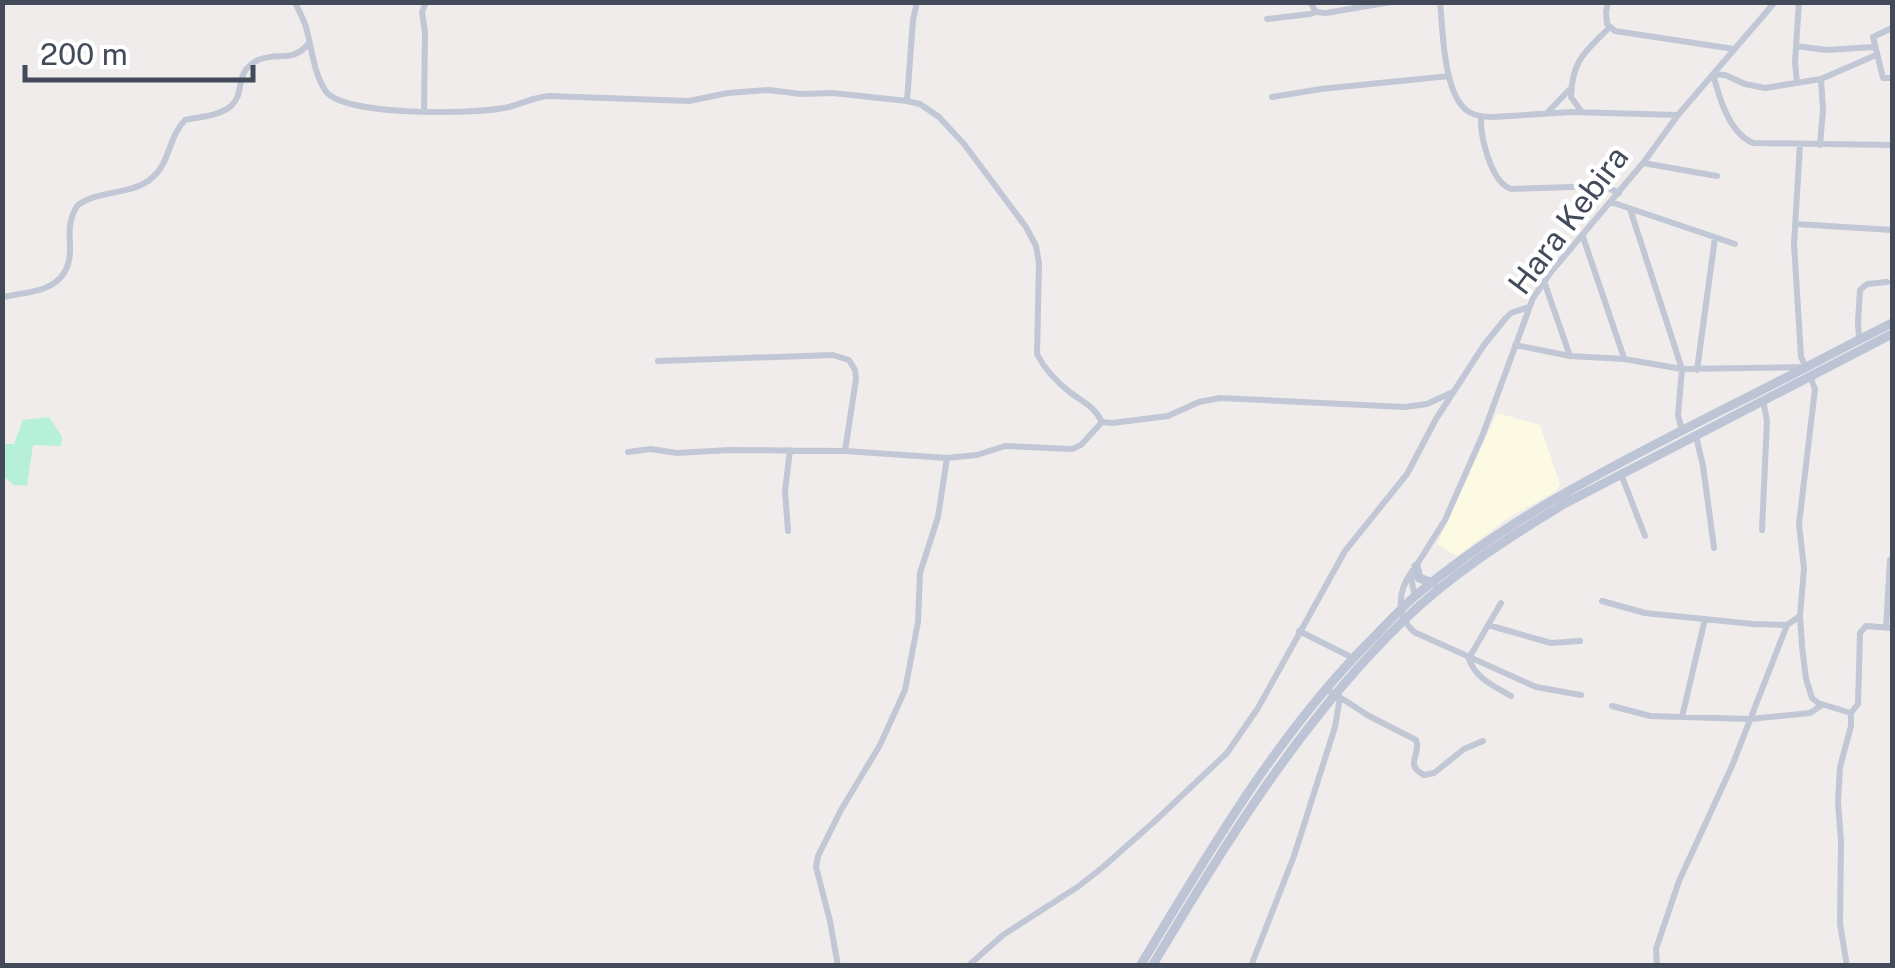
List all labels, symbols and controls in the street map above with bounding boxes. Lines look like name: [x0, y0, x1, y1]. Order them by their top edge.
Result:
scale bar: [25, 20, 252, 82]
text: 200 m: [40, 36, 128, 72]
street label: Hara Kebira: [1500, 139, 1636, 301]

